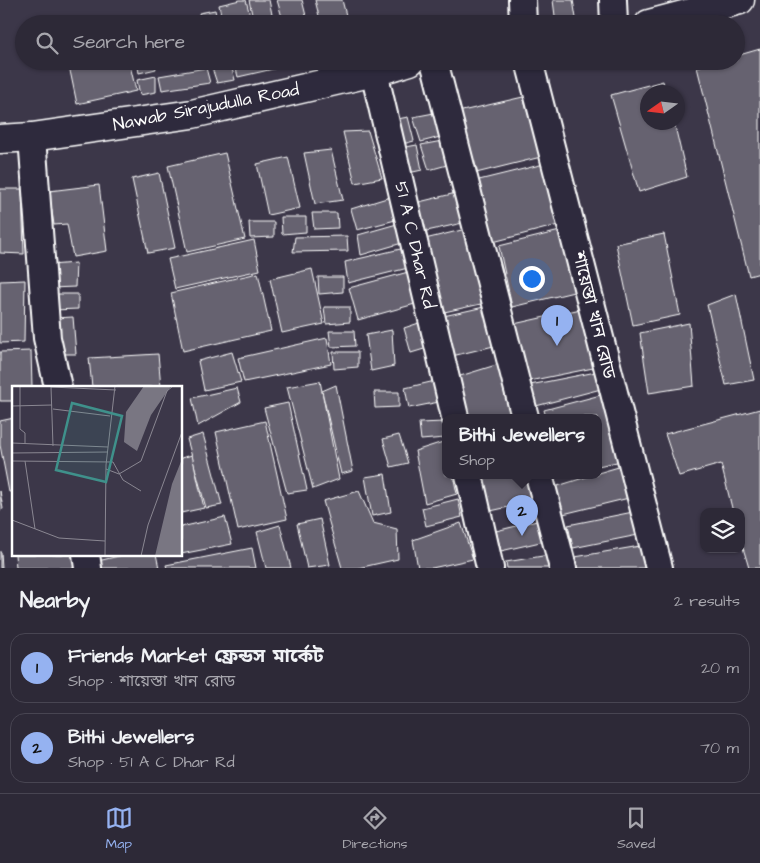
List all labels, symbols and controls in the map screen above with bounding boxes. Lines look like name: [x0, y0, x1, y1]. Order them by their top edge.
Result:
search box: [15, 15, 745, 70]
icon: search: [33, 29, 61, 57]
text: Search here: [73, 29, 185, 56]
street label: Nawab Sirajudulla Road: [111, 77, 301, 137]
north arrow: [640, 85, 685, 130]
street label: 51 A C Dhar Rd: [388, 179, 442, 311]
street label: শায়েস্তা খান রোড: [566, 248, 622, 381]
your location: [519, 266, 545, 292]
pin: 1: [541, 305, 573, 346]
inset map: [12, 386, 182, 556]
popup: [442, 414, 602, 479]
text: Bithi Jewellers: [459, 422, 585, 449]
text: Shop: [459, 449, 495, 471]
pin: 2: [506, 495, 538, 536]
map controls: [700, 508, 745, 553]
button: layers: [700, 508, 745, 553]
text: Nearby: [20, 586, 90, 615]
text: 2 results: [674, 590, 740, 612]
text: Friends Market ফ্রেন্ডস মার্কেট: [68, 643, 324, 670]
text: 1: [36, 657, 38, 679]
text: 20 m: [701, 657, 739, 679]
text: Shop · শায়েস্তা খান রোড: [68, 670, 235, 692]
text: Bithi Jewellers: [68, 724, 194, 751]
text: 2: [32, 737, 42, 759]
text: 70 m: [700, 737, 739, 759]
text: Shop · 51 A C Dhar Rd: [68, 751, 235, 773]
tab: Map: [105, 804, 133, 854]
tab: Directions: [342, 804, 407, 854]
tab: Saved: [617, 804, 655, 854]

